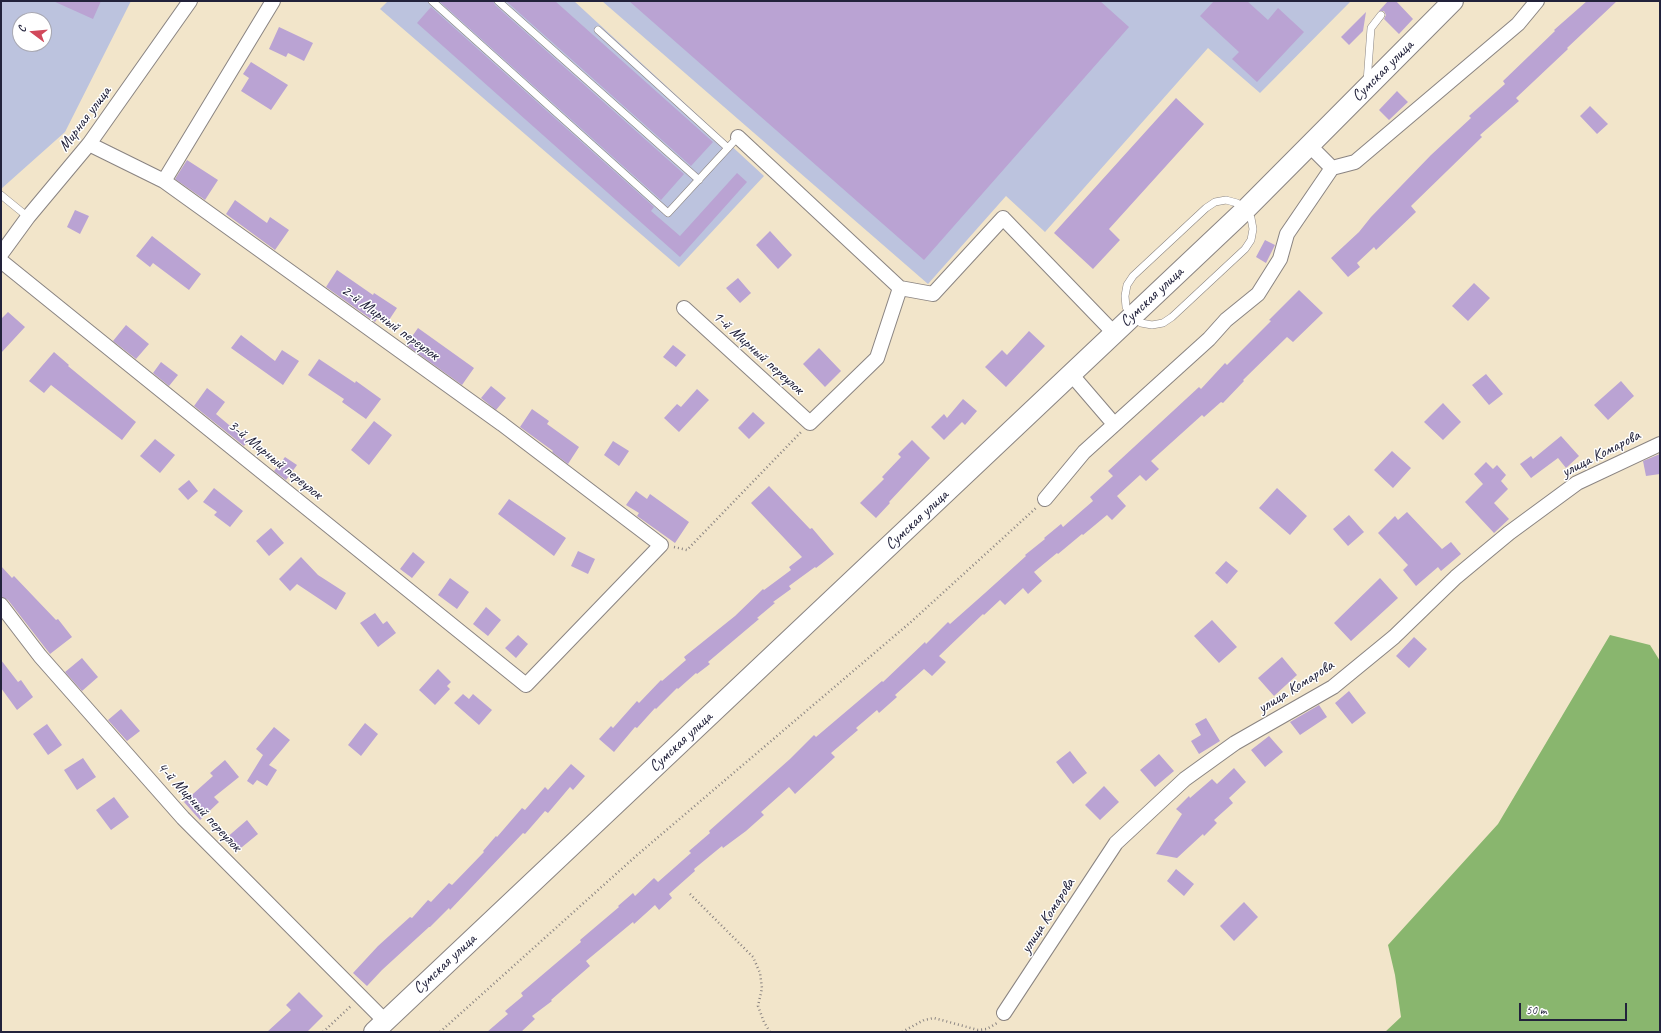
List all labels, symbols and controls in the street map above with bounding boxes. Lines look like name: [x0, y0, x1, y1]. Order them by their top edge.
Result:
north arrow: [12, 12, 52, 52]
text: С: [14, 24, 29, 33]
street label: Сумская улица: [1348, 36, 1418, 106]
street label: Мирная улица: [54, 83, 116, 155]
street label: Сумская улица: [1116, 263, 1188, 331]
street label: 2-й Мирный переулок: [337, 281, 443, 365]
street label: 1-й Мирный переулок: [708, 307, 808, 399]
street label: 3-й Мирный переулок: [224, 416, 326, 504]
street label: улица Комарова: [1558, 426, 1644, 482]
street label: Сумская улица: [881, 486, 953, 554]
street label: улица Комарова: [1255, 656, 1337, 718]
street label: Сумская улица: [645, 708, 717, 776]
street label: 4-й Мирный переулок: [152, 758, 246, 856]
street label: улица Комарова: [1017, 875, 1079, 957]
street label: Сумская улица: [409, 930, 481, 998]
scale bar: [1521, 995, 1629, 1021]
text: 50 m: [1526, 1002, 1546, 1018]

